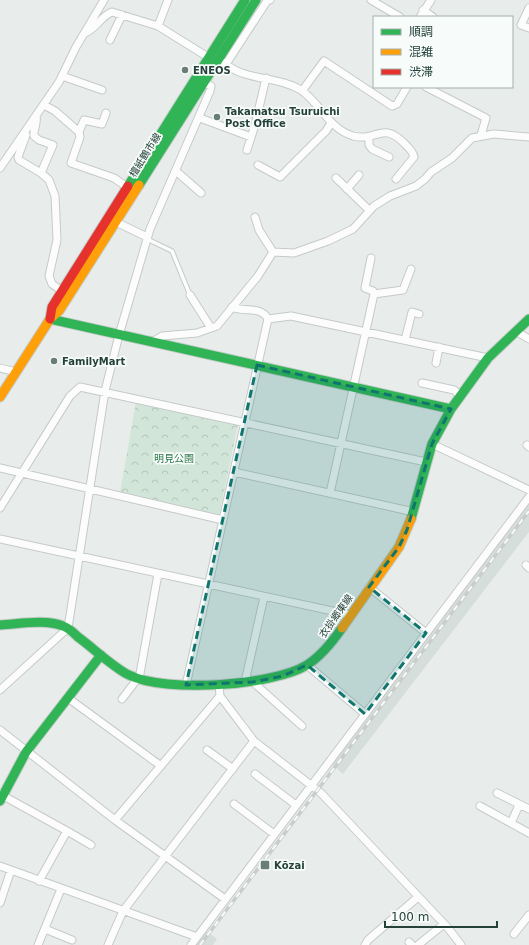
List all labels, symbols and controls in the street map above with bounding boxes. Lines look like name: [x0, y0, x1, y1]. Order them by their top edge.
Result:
legend: [373, 16, 513, 88]
text: 順調: [409, 25, 433, 39]
text: 混雑: [409, 45, 433, 59]
marker: ENEOS: [180, 65, 190, 75]
place label: ENEOS: [193, 65, 231, 76]
text: 渋滞: [409, 65, 433, 79]
place label: Takamatsu Tsuruichi Post Office: [225, 106, 340, 129]
marker: Takamatsu Tsuruichi Post Office: [212, 112, 222, 122]
street label: 檀紙鶴市線: [127, 131, 163, 179]
marker: FamilyMart: [49, 356, 59, 366]
place label: FamilyMart: [62, 356, 125, 367]
park label: 明見公園: [154, 453, 194, 464]
street label: 衣掛郷東線: [317, 592, 355, 640]
marker: Kōzai: [259, 859, 271, 871]
place label: Kōzai: [274, 860, 305, 871]
scale bar: [385, 903, 497, 929]
text: 100 m: [391, 910, 429, 924]

